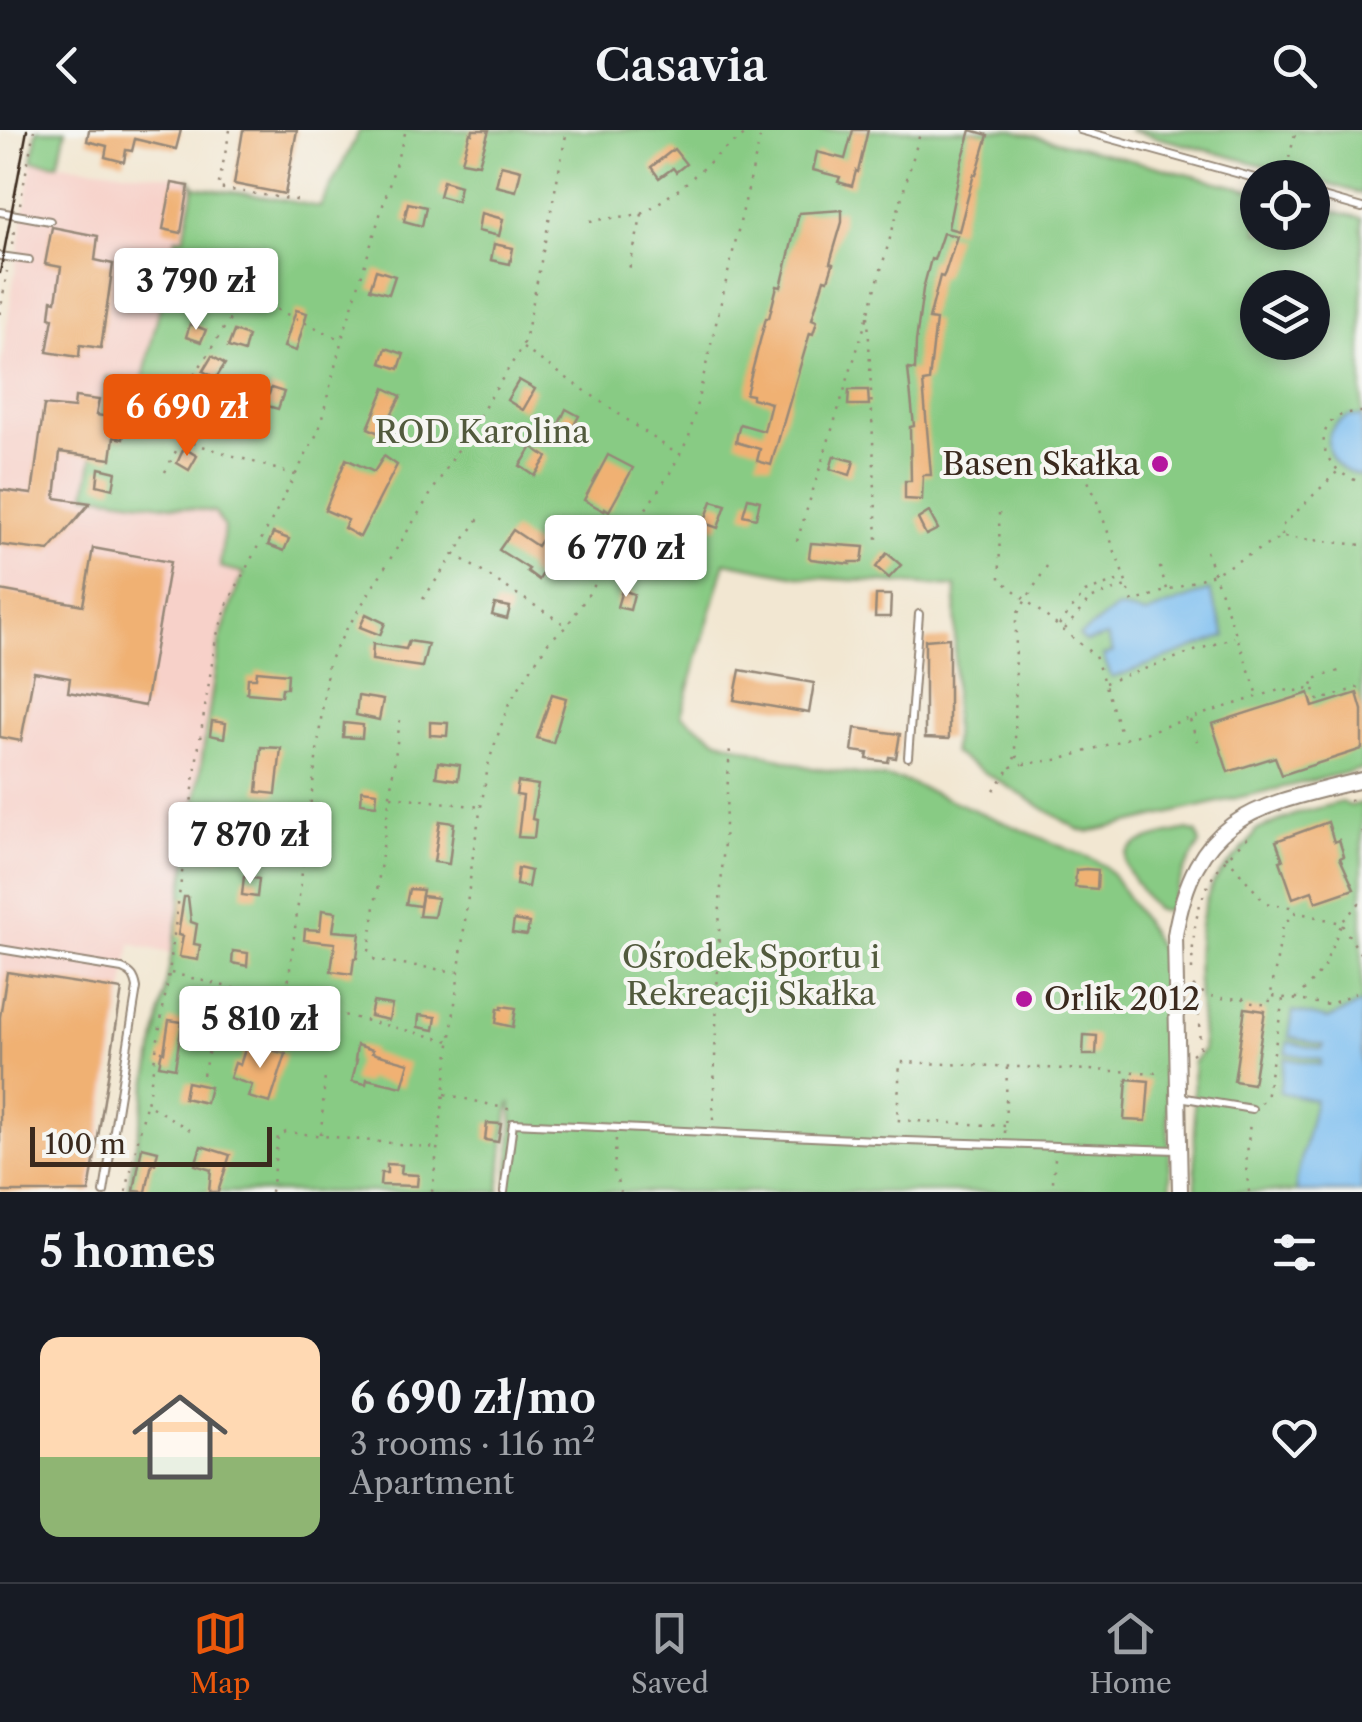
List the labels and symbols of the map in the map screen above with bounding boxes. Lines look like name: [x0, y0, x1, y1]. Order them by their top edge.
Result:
pin: 3 790 zł: [93, 248, 299, 333]
pin: 6 690 zł: [84, 374, 290, 459]
park label: ROD Karolina: [375, 412, 589, 451]
place label: Basen Skałka: [942, 444, 1140, 483]
marker: Basen Skałka: [1149, 453, 1171, 475]
pin: 6 770 zł: [523, 515, 729, 600]
pin: 7 870 zł: [147, 802, 353, 887]
park label: Ośrodek Sportu i Rekreacji Skałka: [622, 937, 880, 1013]
place label: Orlik 2012: [1044, 979, 1200, 1018]
pin: 5 810 zł: [157, 986, 363, 1071]
marker: Orlik 2012: [1013, 988, 1035, 1010]
scale bar: [30, 1122, 272, 1166]

